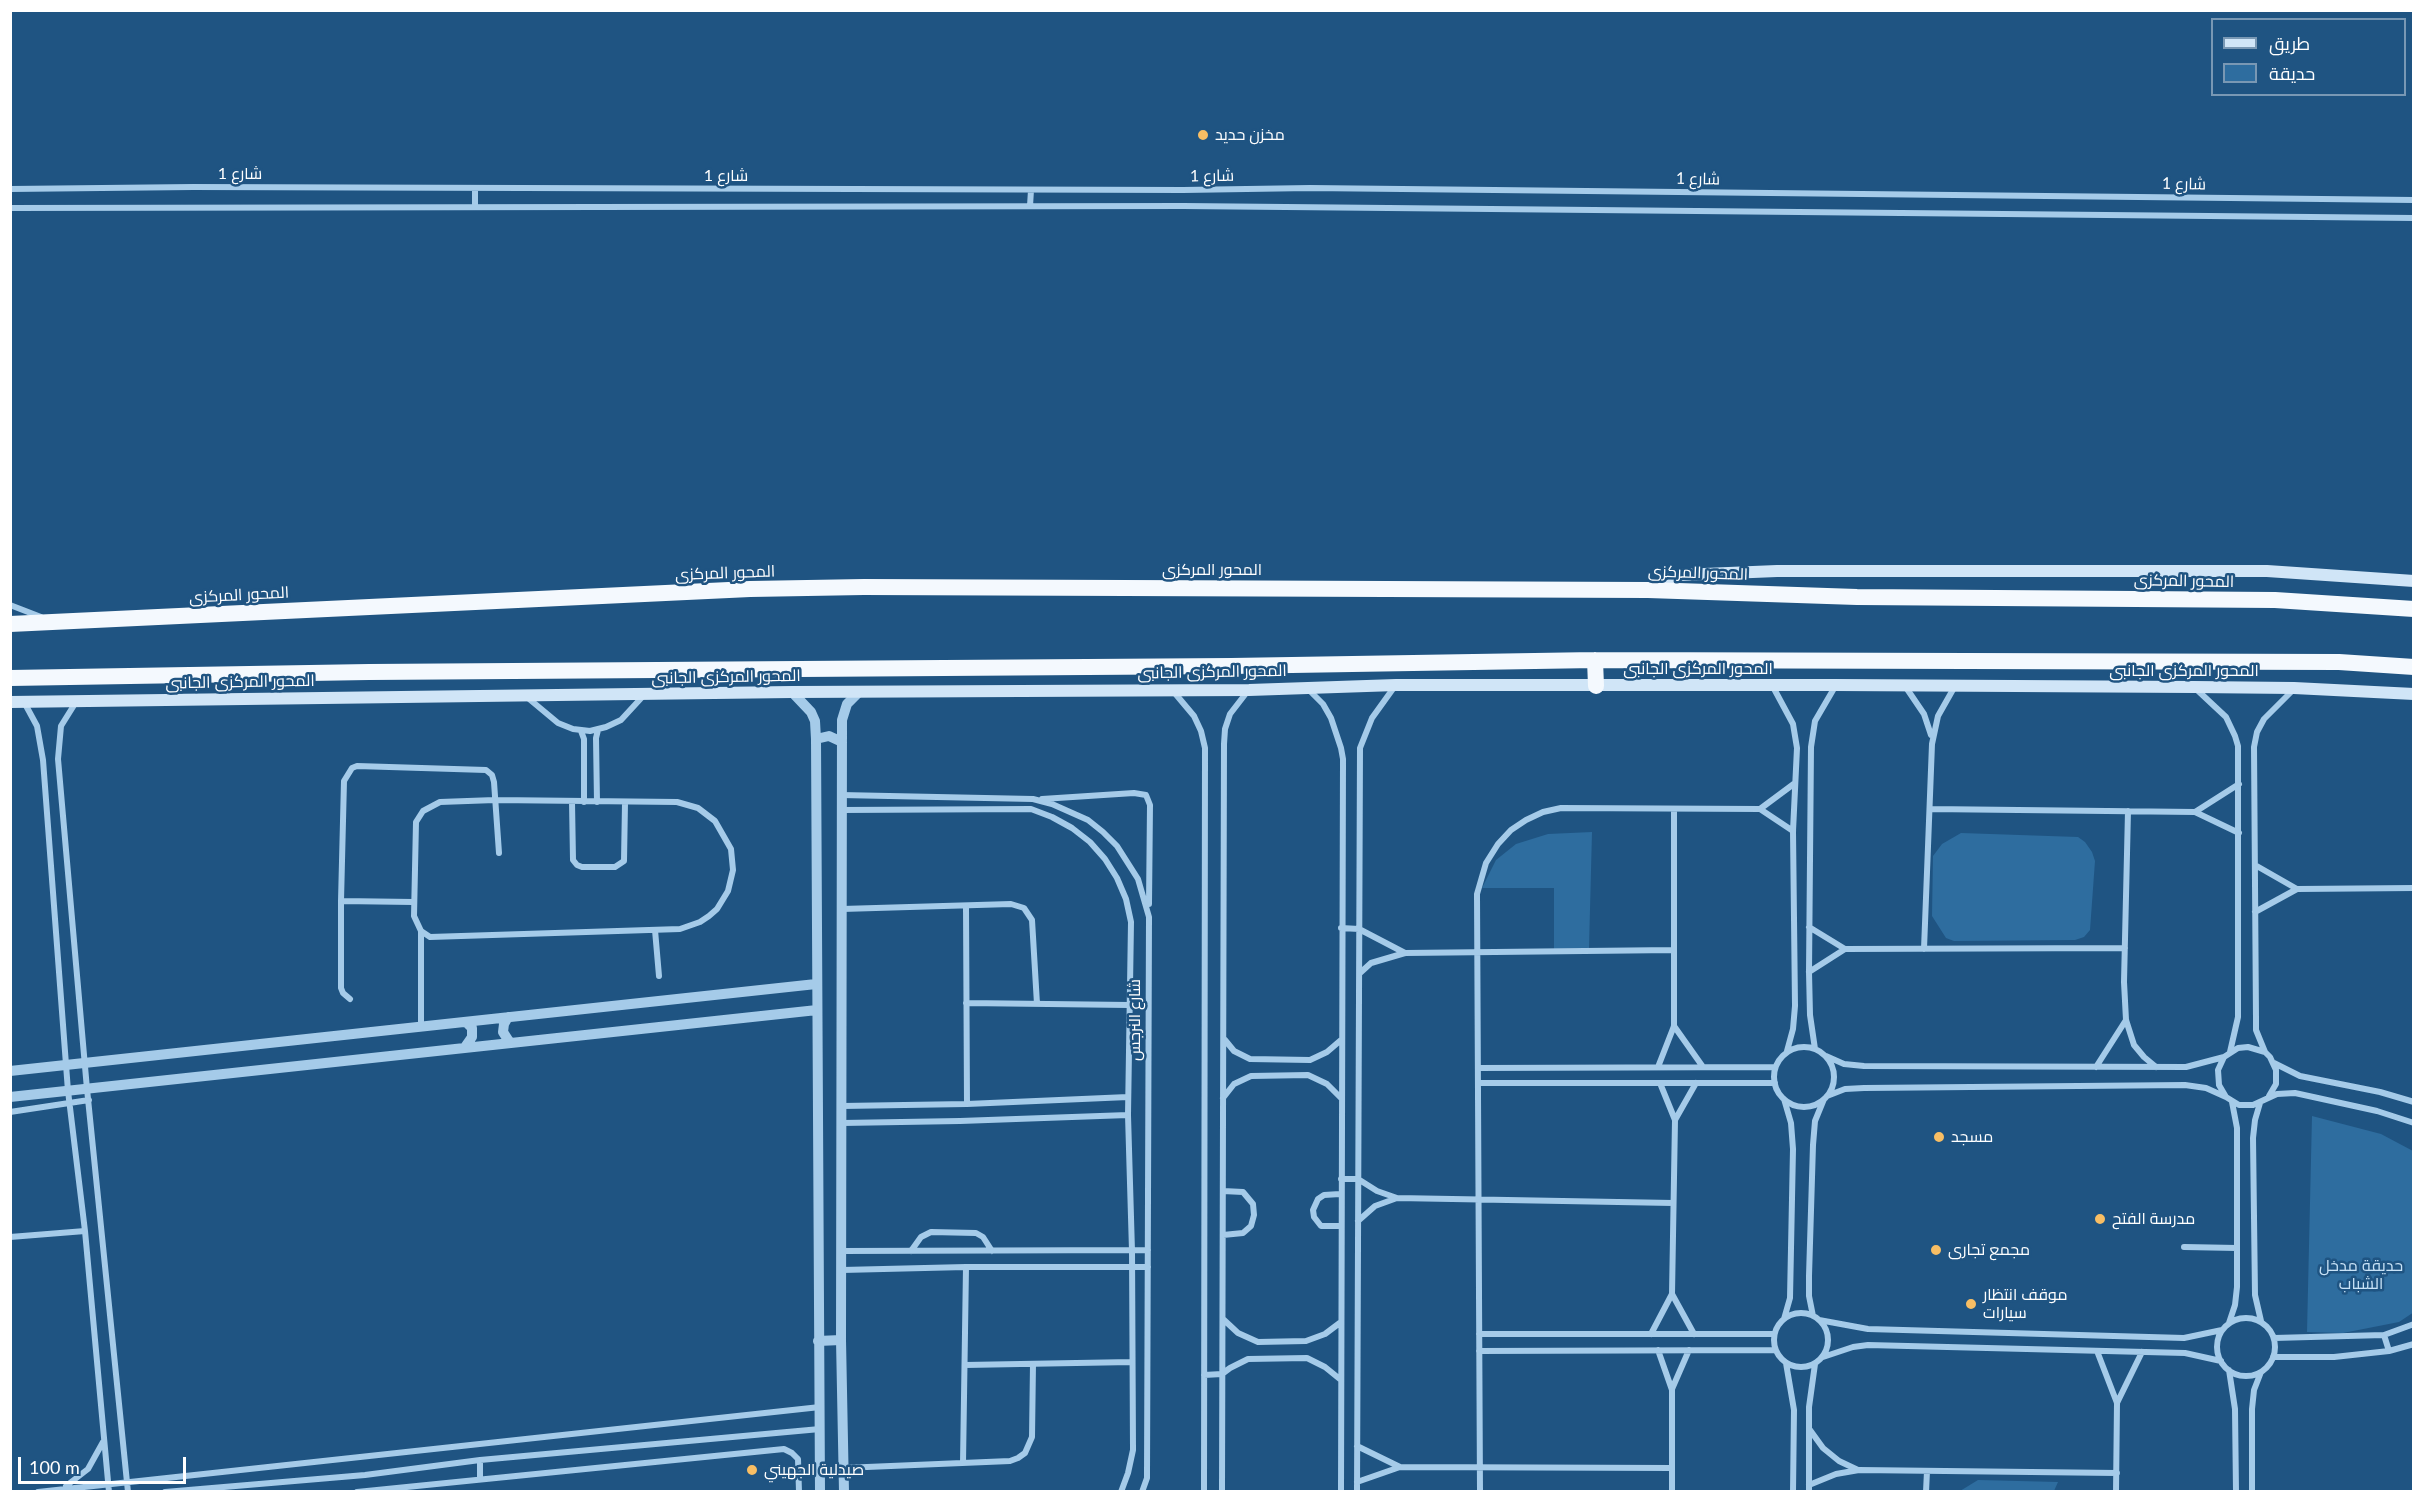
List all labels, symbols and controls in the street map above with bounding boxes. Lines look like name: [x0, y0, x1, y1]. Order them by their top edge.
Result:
legend: [2211, 18, 2406, 96]
text: طريق: [2269, 32, 2310, 54]
text: حديقة: [2269, 62, 2315, 84]
place label: مخزن حديد: [1215, 125, 1285, 145]
marker: مخزن حديد: [1196, 128, 1210, 142]
street label: شارع 1: [218, 164, 262, 184]
street label: شارع 1: [704, 166, 748, 186]
street label: شارع 1: [1190, 166, 1234, 186]
street label: شارع 1: [1676, 169, 1720, 189]
street label: شارع 1: [2162, 174, 2206, 194]
street label: المحور المركزى: [1162, 560, 1262, 580]
street label: المحور المركزى: [675, 562, 775, 584]
street label: المحور المركزى: [1648, 562, 1748, 584]
street label: المحور المركزى: [2134, 571, 2234, 591]
street label: المحور المركزى: [188, 583, 290, 607]
street label: المحور المركزى الجانبى: [1623, 659, 1773, 679]
street label: المحور المركزى الجانبى: [1137, 661, 1287, 683]
street label: المحور المركزى الجانبى: [2109, 661, 2259, 681]
street label: المحور المركزى الجانبى: [651, 666, 801, 688]
street label: المحور المركزى الجانبى: [165, 671, 315, 693]
street label: شارع النرجس: [1125, 979, 1145, 1061]
place label: مسجد: [1951, 1127, 1993, 1147]
marker: مسجد: [1932, 1130, 1946, 1144]
place label: مدرسة الفتح: [2112, 1209, 2195, 1229]
marker: مدرسة الفتح: [2093, 1212, 2107, 1226]
place label: مجمع تجارى: [1948, 1240, 2030, 1260]
marker: مجمع تجارى: [1929, 1243, 1943, 1257]
park label: حديقة مدخل الشباب: [2319, 1256, 2403, 1294]
place label: موقف انتظار سيارات: [1983, 1285, 2067, 1323]
marker: موقف انتظار سيارات: [1964, 1297, 1978, 1311]
scale bar: [21, 1445, 189, 1483]
text: 100 m: [29, 1456, 80, 1478]
place label: صيدلية الجهيني: [764, 1460, 864, 1480]
marker: صيدلية الجهيني: [745, 1463, 759, 1477]

